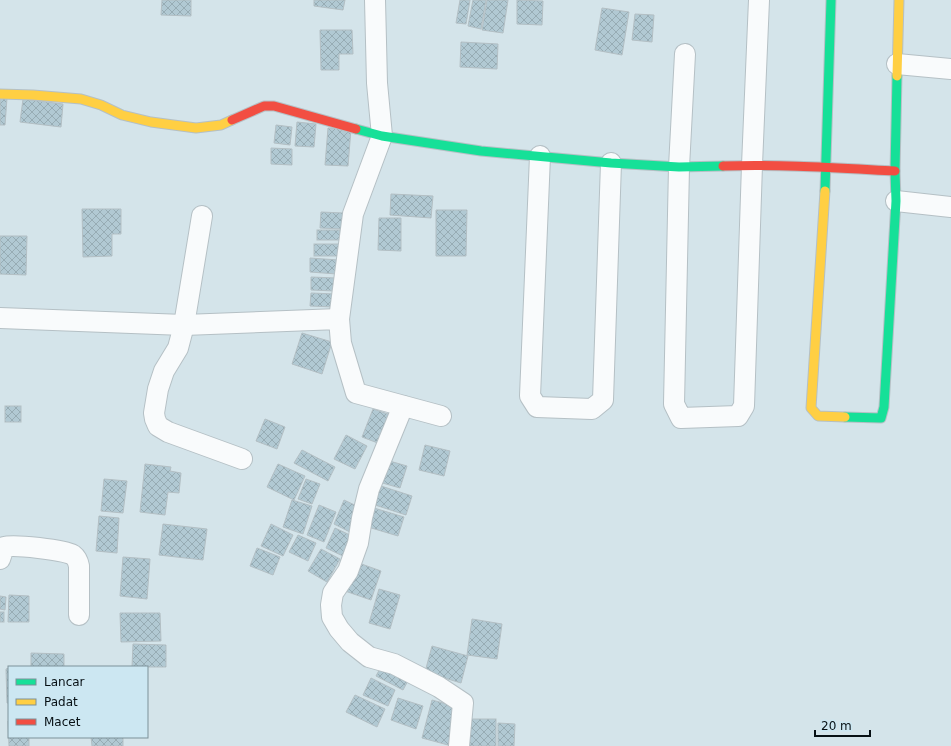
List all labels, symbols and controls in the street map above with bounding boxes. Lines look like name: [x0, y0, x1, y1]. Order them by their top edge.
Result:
legend: [8, 666, 148, 738]
text: Lancar: [44, 675, 85, 689]
text: Padat: [44, 695, 78, 709]
scale bar: [815, 712, 870, 738]
text: Macet: [44, 715, 81, 729]
text: 20 m: [821, 719, 852, 733]

